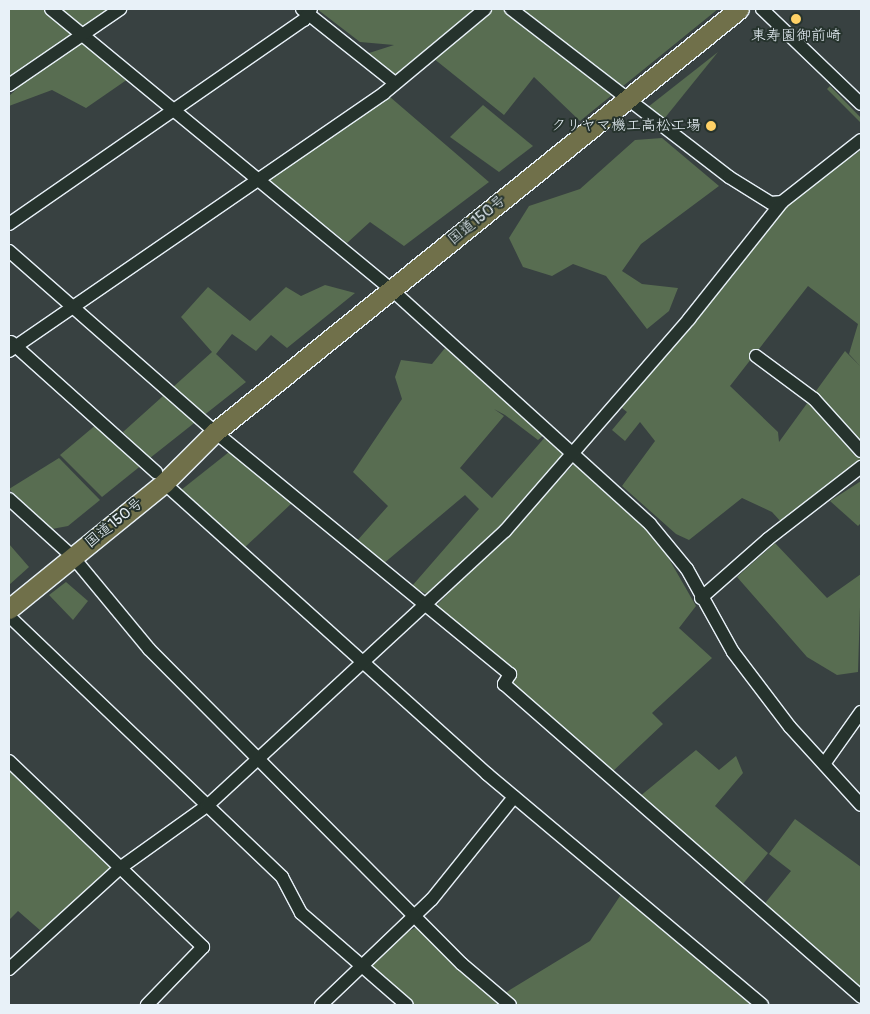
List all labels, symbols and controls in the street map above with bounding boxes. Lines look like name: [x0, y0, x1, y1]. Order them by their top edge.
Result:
marker: 東寿園御前崎: [790, 13, 802, 25]
place label: 東寿園御前崎: [751, 27, 841, 45]
place label: クリヤマ機工高松工場: [551, 117, 701, 135]
marker: クリヤマ機工高松工場: [705, 120, 717, 132]
street label: 国道150号: [444, 191, 510, 249]
street label: 国道150号: [81, 494, 147, 552]

